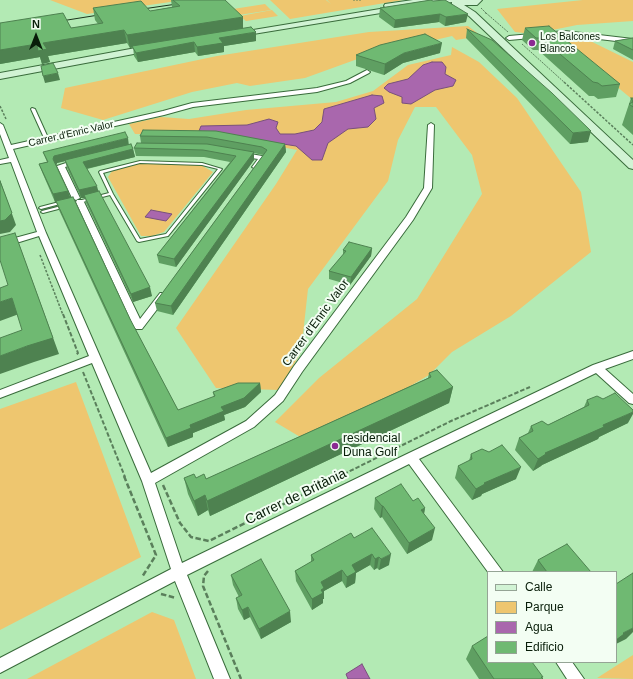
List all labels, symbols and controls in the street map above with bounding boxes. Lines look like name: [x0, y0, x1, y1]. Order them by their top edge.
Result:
north arrow: [16, 16, 56, 56]
text: N: [32, 18, 40, 30]
place label: Los Balcones Blancos: [540, 31, 600, 54]
marker: Los Balcones Blancos: [527, 38, 537, 48]
street label: Carrer d'Enric Valor: [27, 118, 115, 150]
street label: Carrer d'Enric Valor: [280, 277, 352, 369]
place label: residencial Duna Golf: [343, 432, 400, 460]
marker: residencial Duna Golf: [330, 441, 340, 451]
street label: Carrer de Britània: [243, 465, 349, 529]
legend: [487, 571, 617, 663]
text: Calle: [525, 580, 552, 594]
text: Parque: [525, 600, 564, 614]
text: Agua: [525, 620, 553, 634]
text: Edificio: [525, 640, 564, 654]

